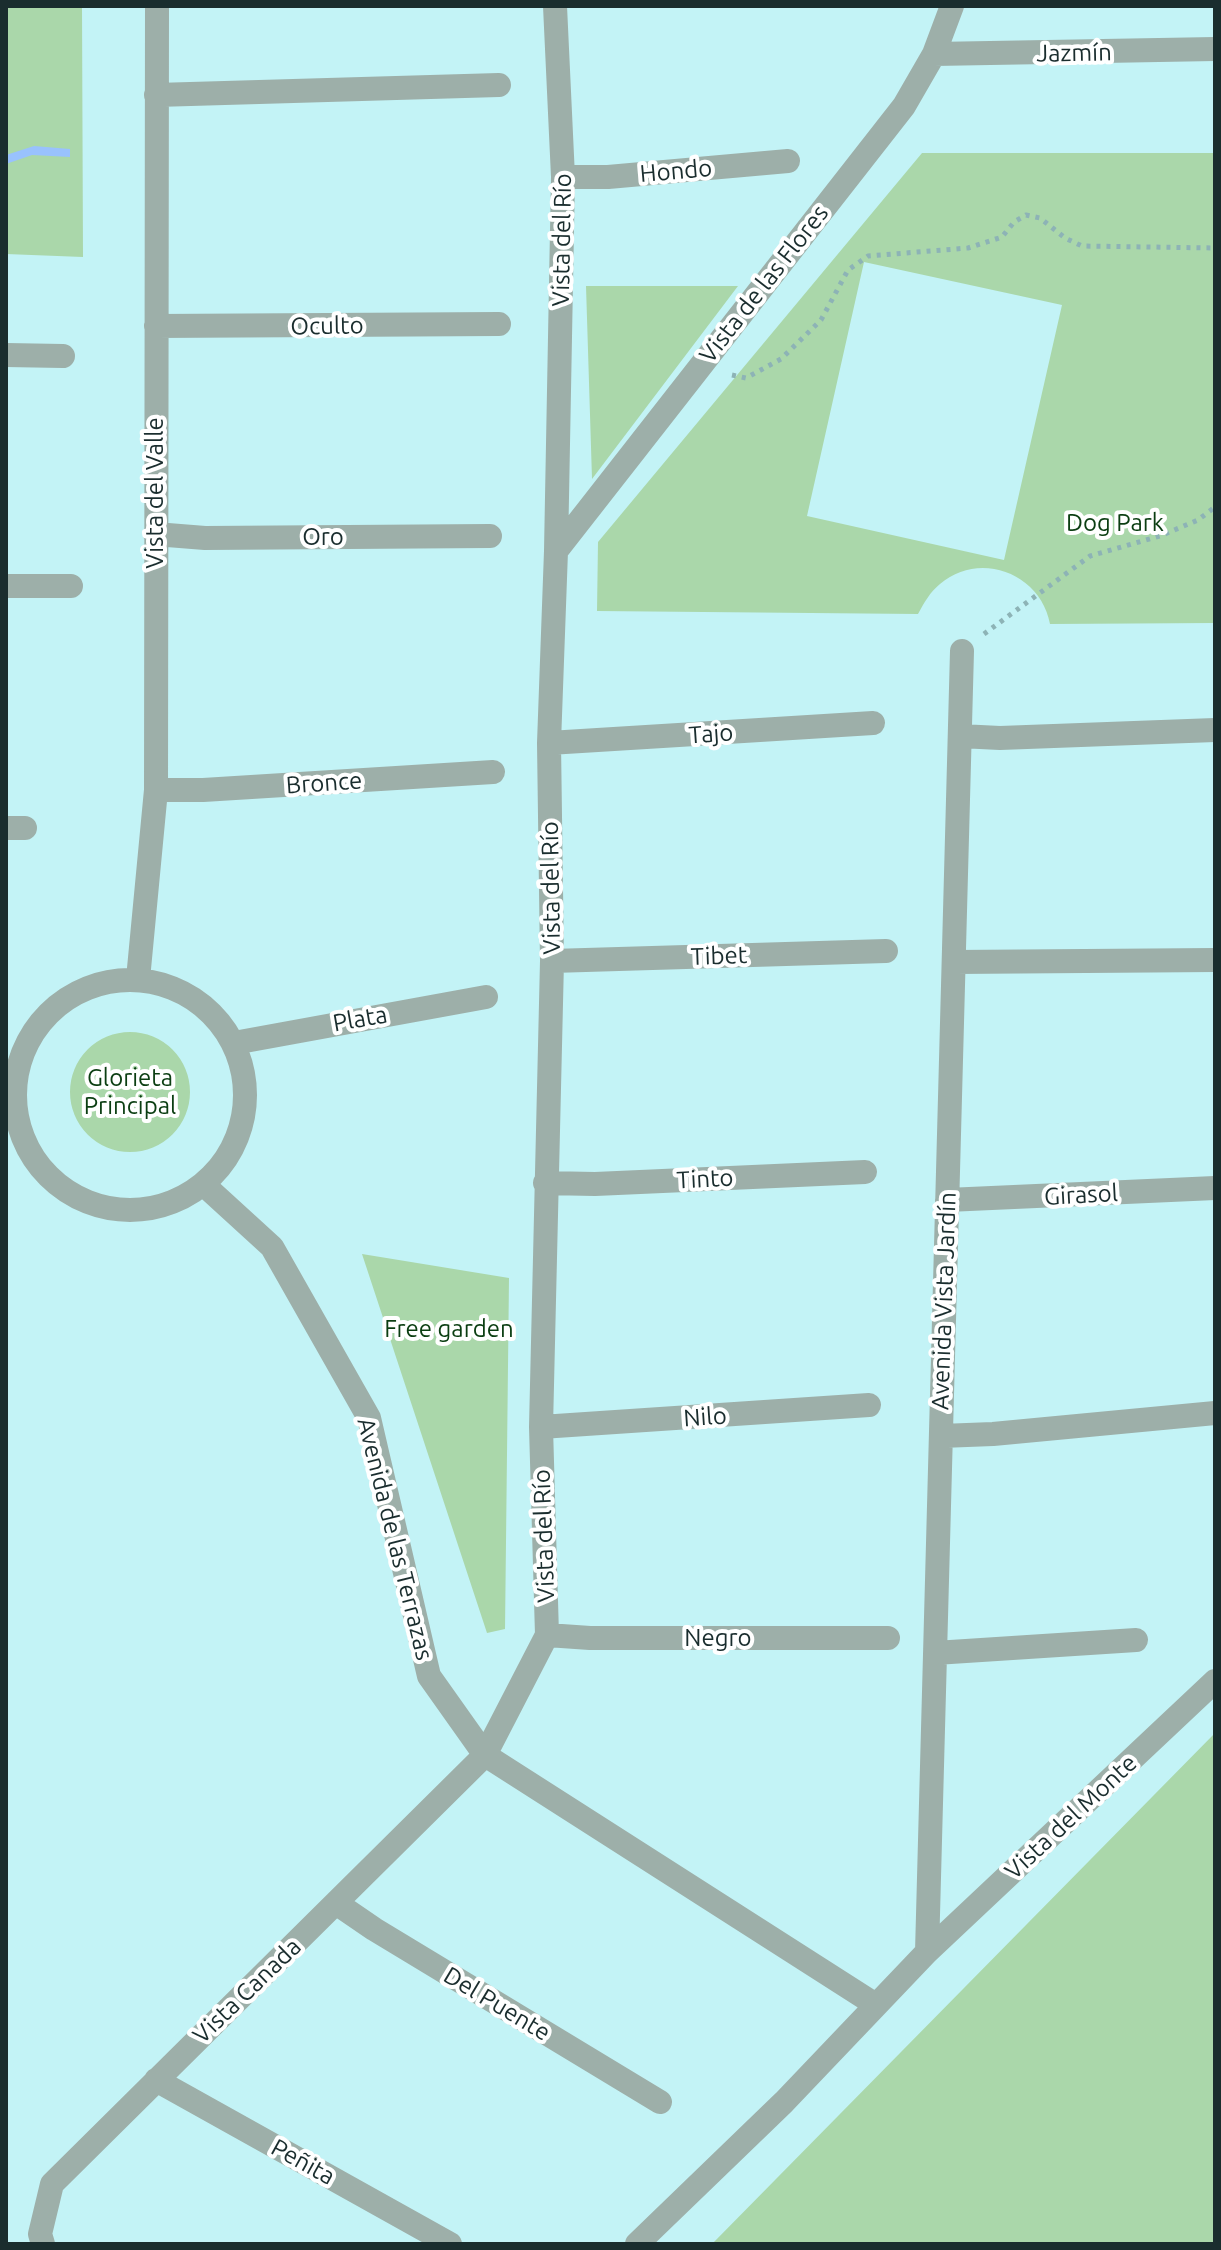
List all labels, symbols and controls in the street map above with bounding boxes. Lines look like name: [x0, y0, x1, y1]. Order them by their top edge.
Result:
street label: Jazmín: [1036, 38, 1112, 68]
street label: Hondo: [639, 153, 713, 189]
street label: Vista del Río: [546, 173, 578, 307]
street label: Vista de las Flores: [693, 199, 835, 369]
street label: Oculto: [290, 311, 364, 341]
street label: Vista del Valle: [141, 417, 169, 569]
park label: Dog Park: [1066, 509, 1164, 537]
street label: Oro: [302, 523, 344, 551]
street label: Tajo: [688, 718, 734, 750]
street label: Bronce: [285, 766, 363, 800]
street label: Vista del Río: [535, 821, 567, 955]
street label: Tibet: [690, 941, 748, 971]
street label: Plata: [331, 1000, 389, 1038]
park label: Glorieta Principal: [84, 1064, 176, 1120]
street label: Tinto: [676, 1163, 734, 1195]
street label: Girasol: [1043, 1179, 1119, 1211]
street label: Avenida Vista Jardín: [926, 1192, 962, 1410]
park label: Free garden: [384, 1315, 514, 1343]
street label: Nilo: [682, 1401, 728, 1433]
street label: Avenida de las Terrazas: [351, 1415, 439, 1663]
street label: Vista del Río: [527, 1469, 561, 1603]
street label: Negro: [684, 1624, 752, 1652]
street label: Vista del Monte: [999, 1749, 1143, 1885]
street label: Vista Canada: [187, 1932, 307, 2050]
street label: Del Puente: [438, 1961, 556, 2047]
street label: Peñita: [266, 2133, 340, 2191]

